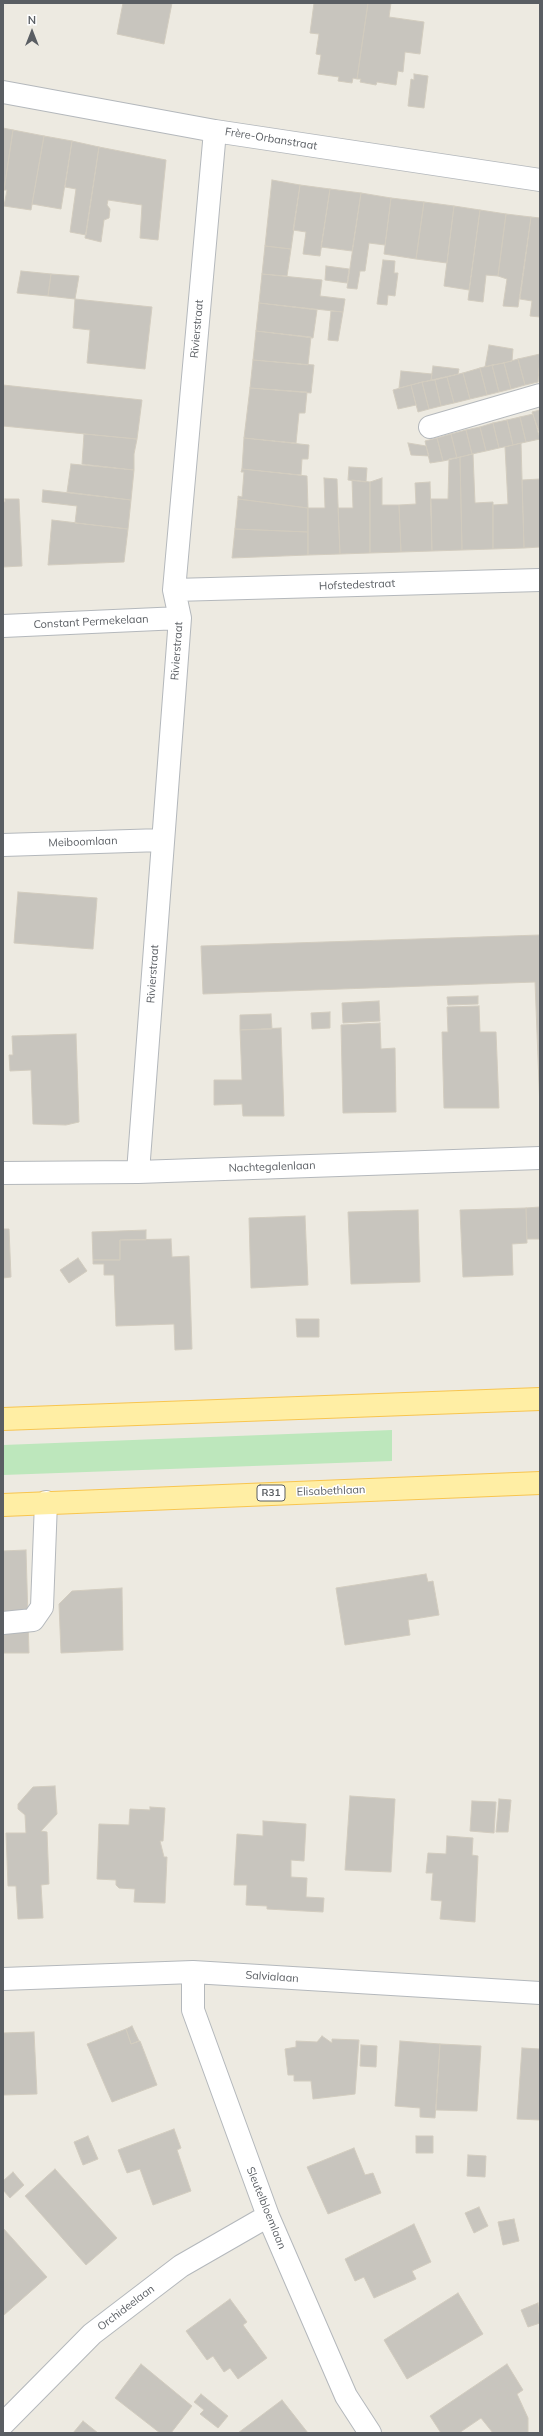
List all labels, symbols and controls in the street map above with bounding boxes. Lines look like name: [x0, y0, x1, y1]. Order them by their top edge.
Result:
north arrow: [12, 12, 52, 52]
text: N: [28, 13, 36, 27]
street label: Frère-Orbanstraat: [224, 125, 318, 153]
street label: Rivierstraat: [188, 299, 206, 359]
street label: Hofstedestraat: [319, 577, 395, 593]
street label: Constant Permekelaan: [33, 612, 149, 632]
street label: Rivierstraat: [168, 621, 186, 681]
street label: Meiboomlaan: [48, 834, 118, 850]
street label: Rivierstraat: [144, 944, 162, 1004]
street label: Nachtegalenlaan: [228, 1159, 316, 1175]
street label: Elisabethlaan: [296, 1483, 366, 1499]
road number: R31: [257, 1485, 285, 1501]
street label: Salvialaan: [245, 1969, 299, 1985]
street label: Sleutelbloemlaan: [243, 2165, 289, 2251]
street label: Orchideelaan: [95, 2282, 157, 2334]

